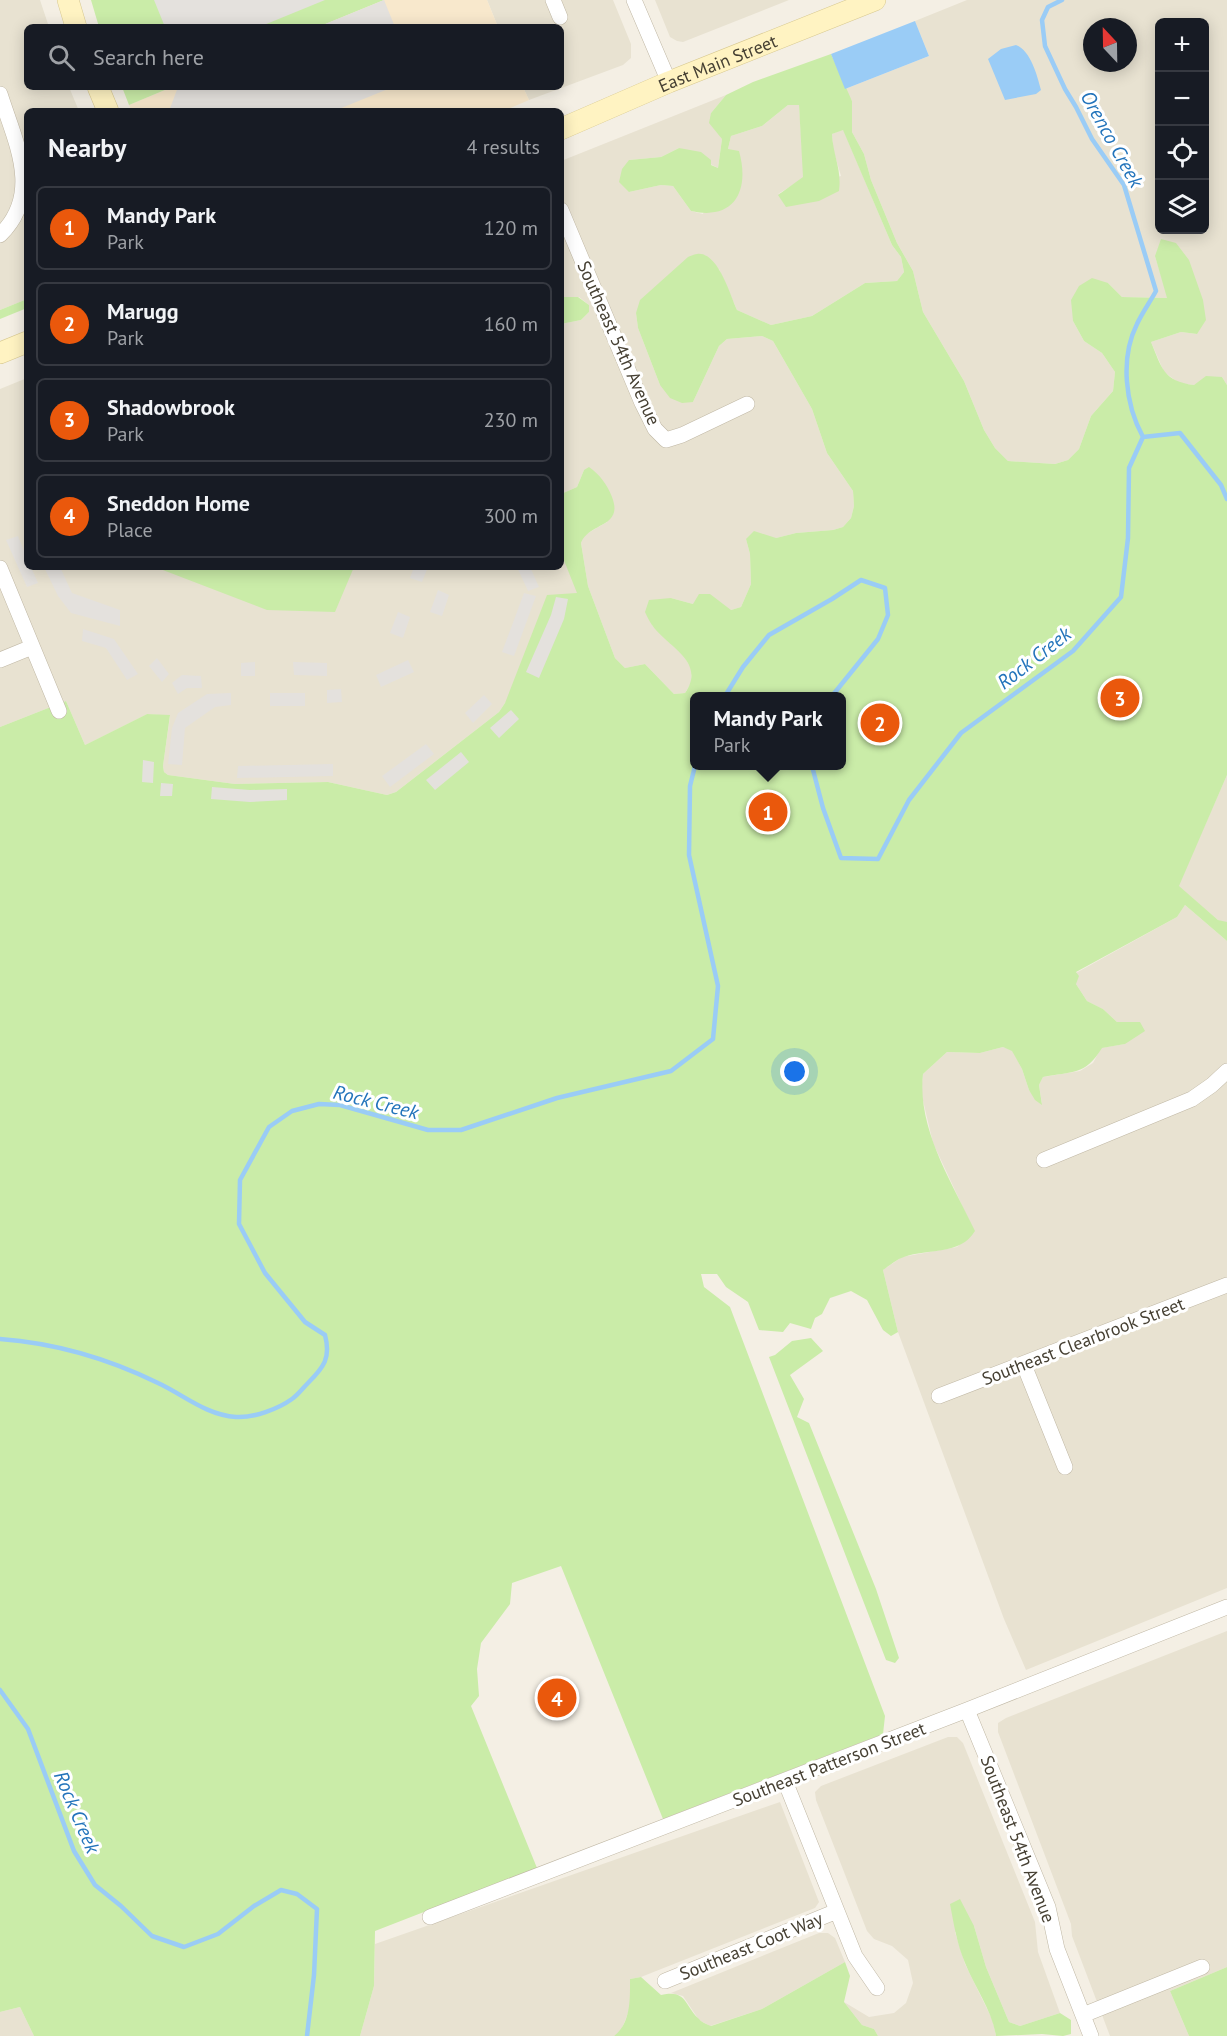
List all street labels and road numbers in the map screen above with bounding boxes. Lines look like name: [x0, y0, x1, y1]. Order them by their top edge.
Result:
street label: East Main Street: [655, 29, 780, 97]
street label: Southeast 54th Avenue: [572, 257, 666, 429]
street label: Southeast Clearbrook Street: [978, 1292, 1188, 1390]
street label: Southeast Patterson Street: [729, 1717, 929, 1811]
street label: Southeast 54th Avenue: [975, 1752, 1061, 1926]
street label: Southeast Coot Way: [676, 1907, 827, 1985]

